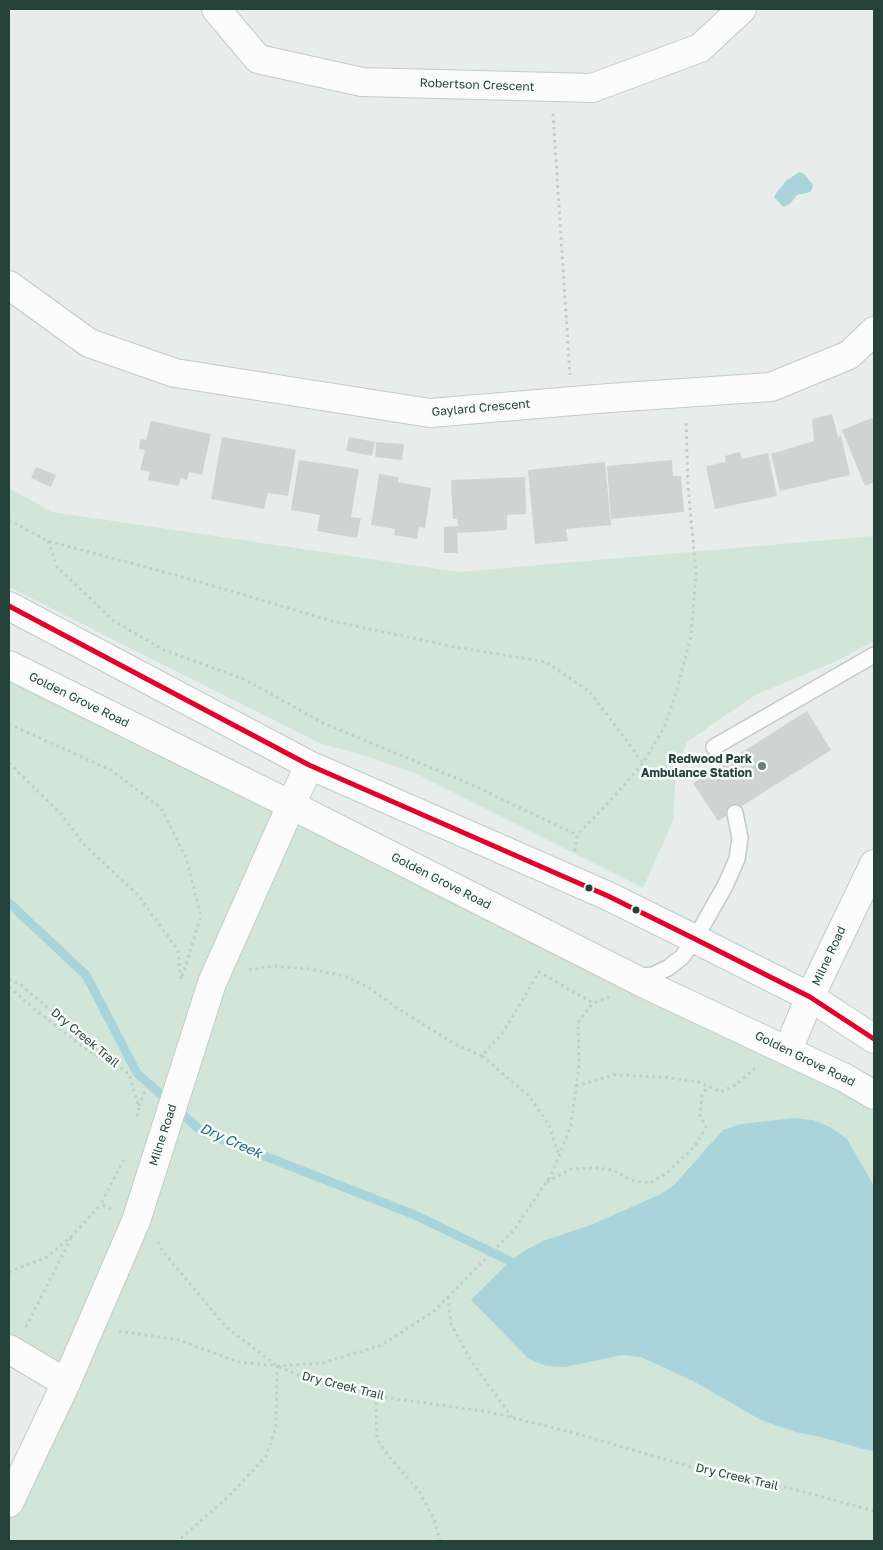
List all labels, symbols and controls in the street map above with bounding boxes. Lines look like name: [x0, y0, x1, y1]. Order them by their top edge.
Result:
street label: Robertson Crescent: [419, 76, 535, 94]
street label: Gaylard Crescent: [431, 397, 531, 419]
street label: Golden Grove Road: [26, 669, 132, 731]
place label: Redwood Park Ambulance Station: [641, 752, 752, 780]
marker: Redwood Park Ambulance Station: [756, 760, 768, 772]
street label: Golden Grove Road: [389, 850, 493, 912]
unlabelled marker: [584, 883, 594, 893]
unlabelled marker: [631, 905, 641, 915]
street label: Milne Road: [809, 924, 849, 988]
street label: Dry Creek Trail: [48, 1005, 122, 1071]
street label: Golden Grove Road: [752, 1028, 858, 1090]
street label: Milne Road: [146, 1102, 180, 1168]
water label: Dry Creek: [197, 1120, 265, 1162]
street label: Dry Creek Trail: [300, 1369, 386, 1403]
street label: Dry Creek Trail: [694, 1460, 780, 1494]

